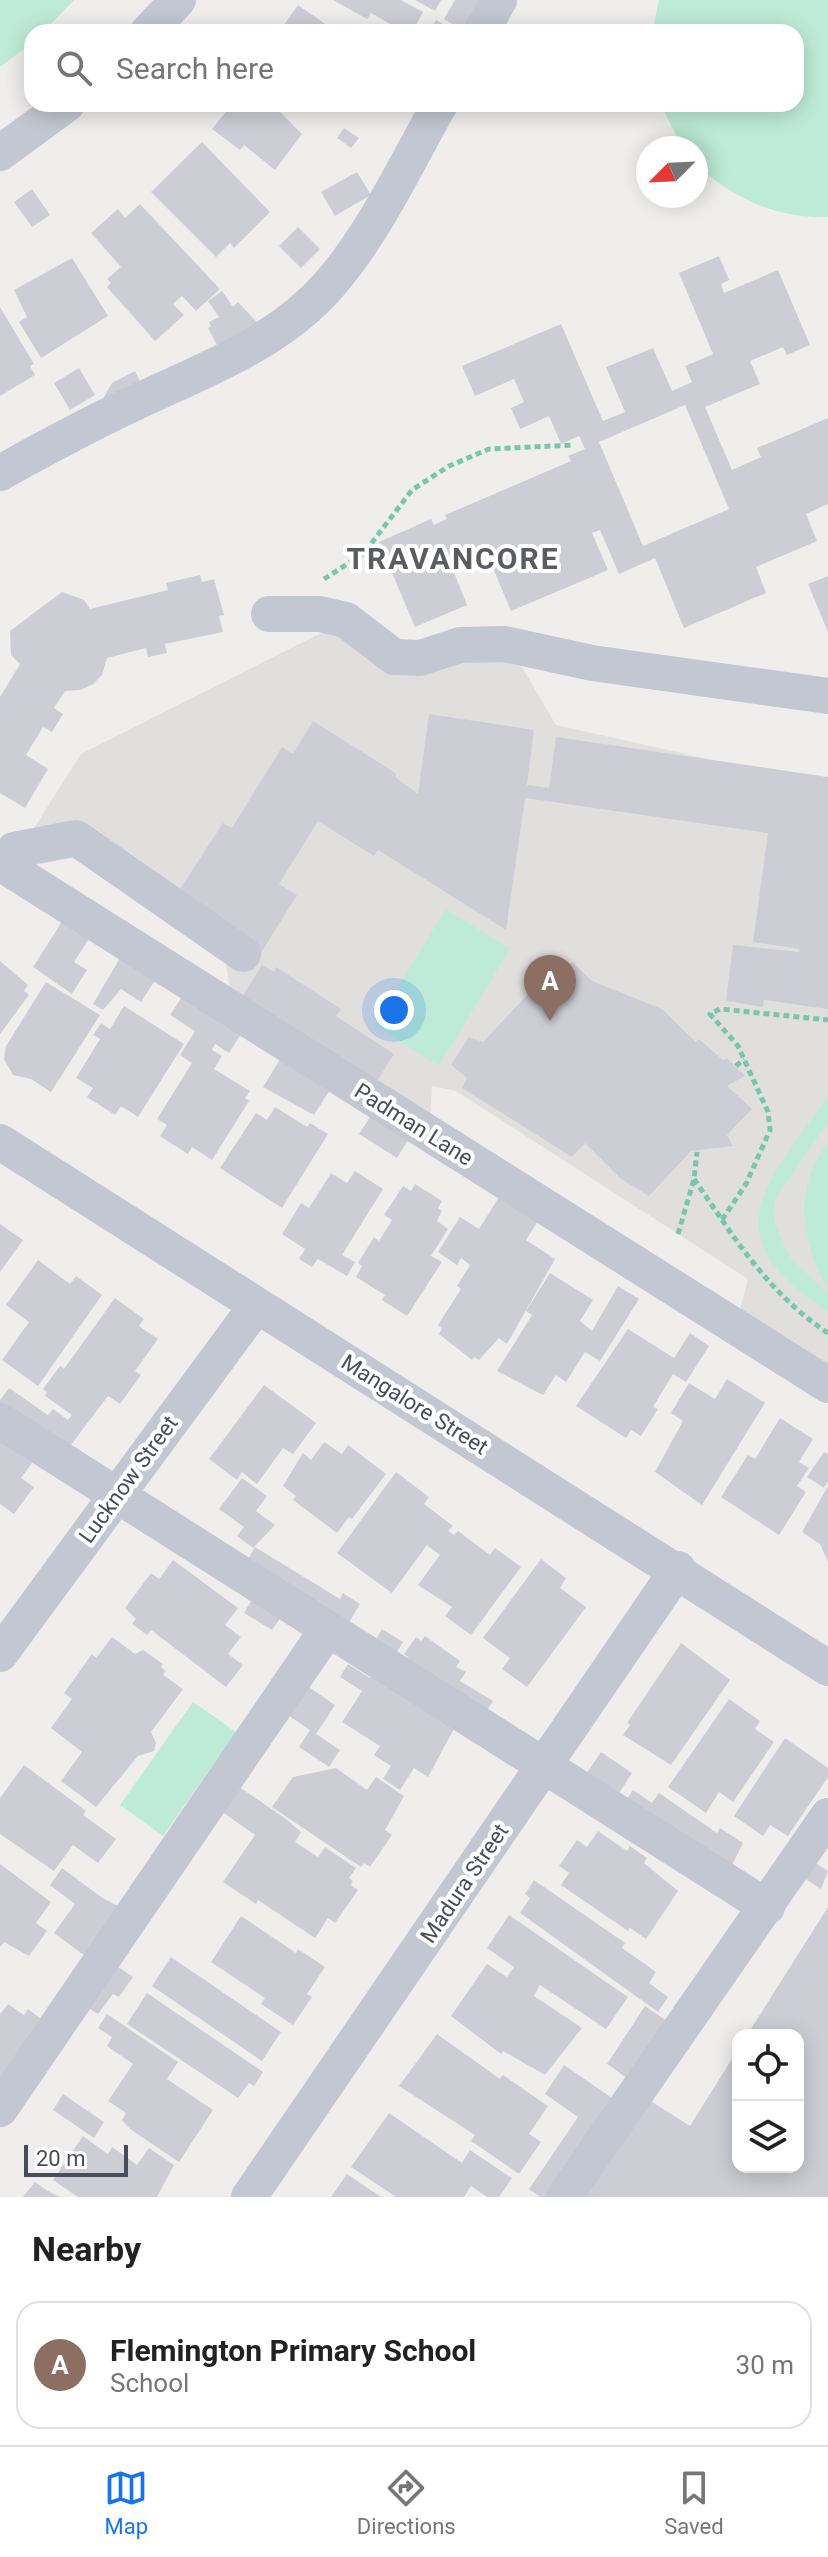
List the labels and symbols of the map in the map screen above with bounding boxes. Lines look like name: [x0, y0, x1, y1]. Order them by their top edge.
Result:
north arrow: [636, 136, 708, 208]
district label: TRAVANCORE: [346, 541, 560, 576]
pin: A: [524, 955, 576, 1021]
your location: [374, 990, 414, 1030]
street label: Padman Lane: [350, 1078, 477, 1171]
street label: Mangalore Street: [337, 1349, 493, 1460]
street label: Lucknow Street: [74, 1411, 183, 1548]
street label: Madura Street: [415, 1819, 513, 1948]
scale bar: [24, 2141, 128, 2177]

